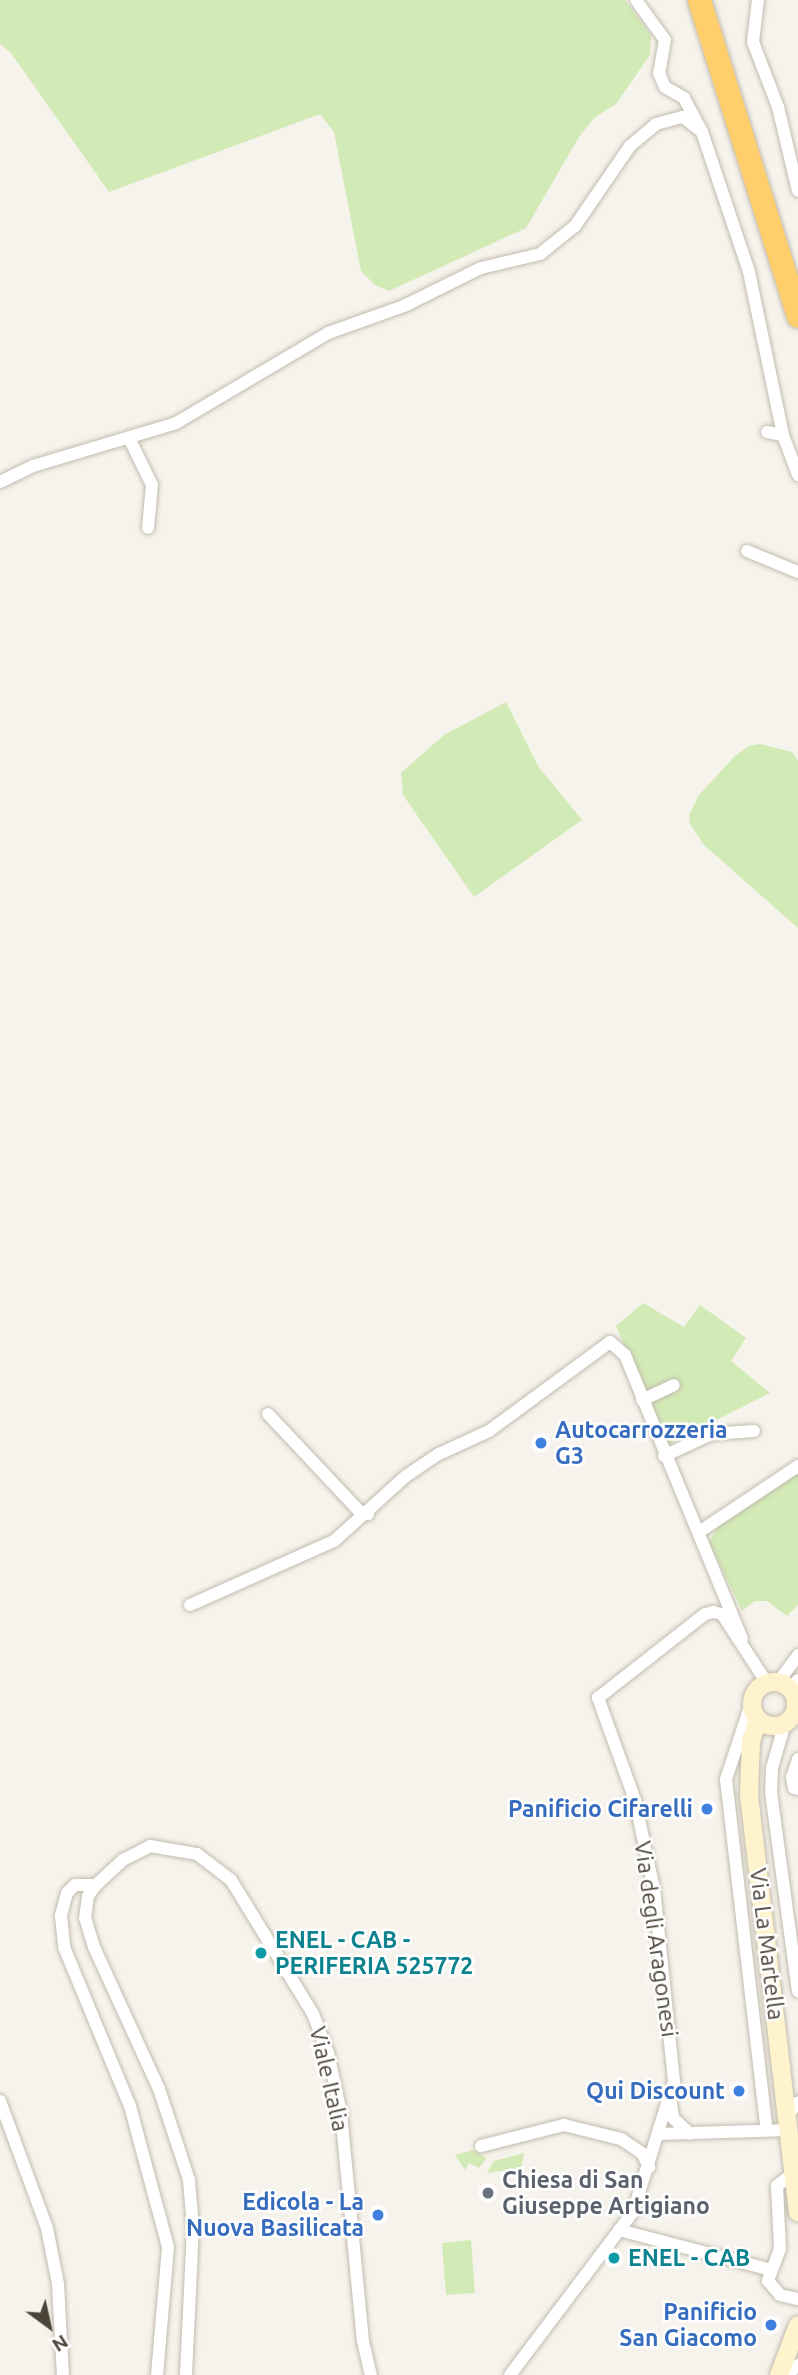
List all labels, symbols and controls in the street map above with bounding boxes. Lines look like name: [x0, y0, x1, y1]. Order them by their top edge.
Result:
place label: Autocarrozzeria G3: [555, 1416, 728, 1470]
marker: Autocarrozzeria G3: [533, 1435, 549, 1451]
place label: Panificio Cifarelli: [508, 1795, 693, 1823]
marker: Panificio Cifarelli: [699, 1801, 715, 1817]
street label: Via degli Aragonesi: [629, 1839, 683, 2039]
street label: Via La Martella: [744, 1866, 790, 2022]
place label: ENEL - CAB - PERIFERIA 525772: [275, 1926, 473, 1980]
marker: ENEL - CAB - PERIFERIA 525772: [253, 1945, 269, 1961]
street label: Viale Italia: [304, 2024, 354, 2134]
place label: Qui Discount: [586, 2077, 725, 2105]
marker: Qui Discount: [731, 2083, 747, 2099]
place label: Chiesa di San Giuseppe Artigiano: [502, 2166, 710, 2220]
marker: Chiesa di San Giuseppe Artigiano: [480, 2185, 496, 2201]
place label: Edicola - La Nuova Basilicata: [186, 2188, 364, 2242]
marker: Edicola - La Nuova Basilicata: [370, 2207, 386, 2223]
place label: ENEL - CAB: [628, 2244, 750, 2272]
marker: ENEL - CAB: [606, 2250, 622, 2266]
north arrow: [14, 2291, 84, 2361]
place label: Panificio San Giacomo: [619, 2298, 757, 2352]
marker: Panificio San Giacomo: [763, 2317, 779, 2333]
text: N: [48, 2331, 72, 2357]

